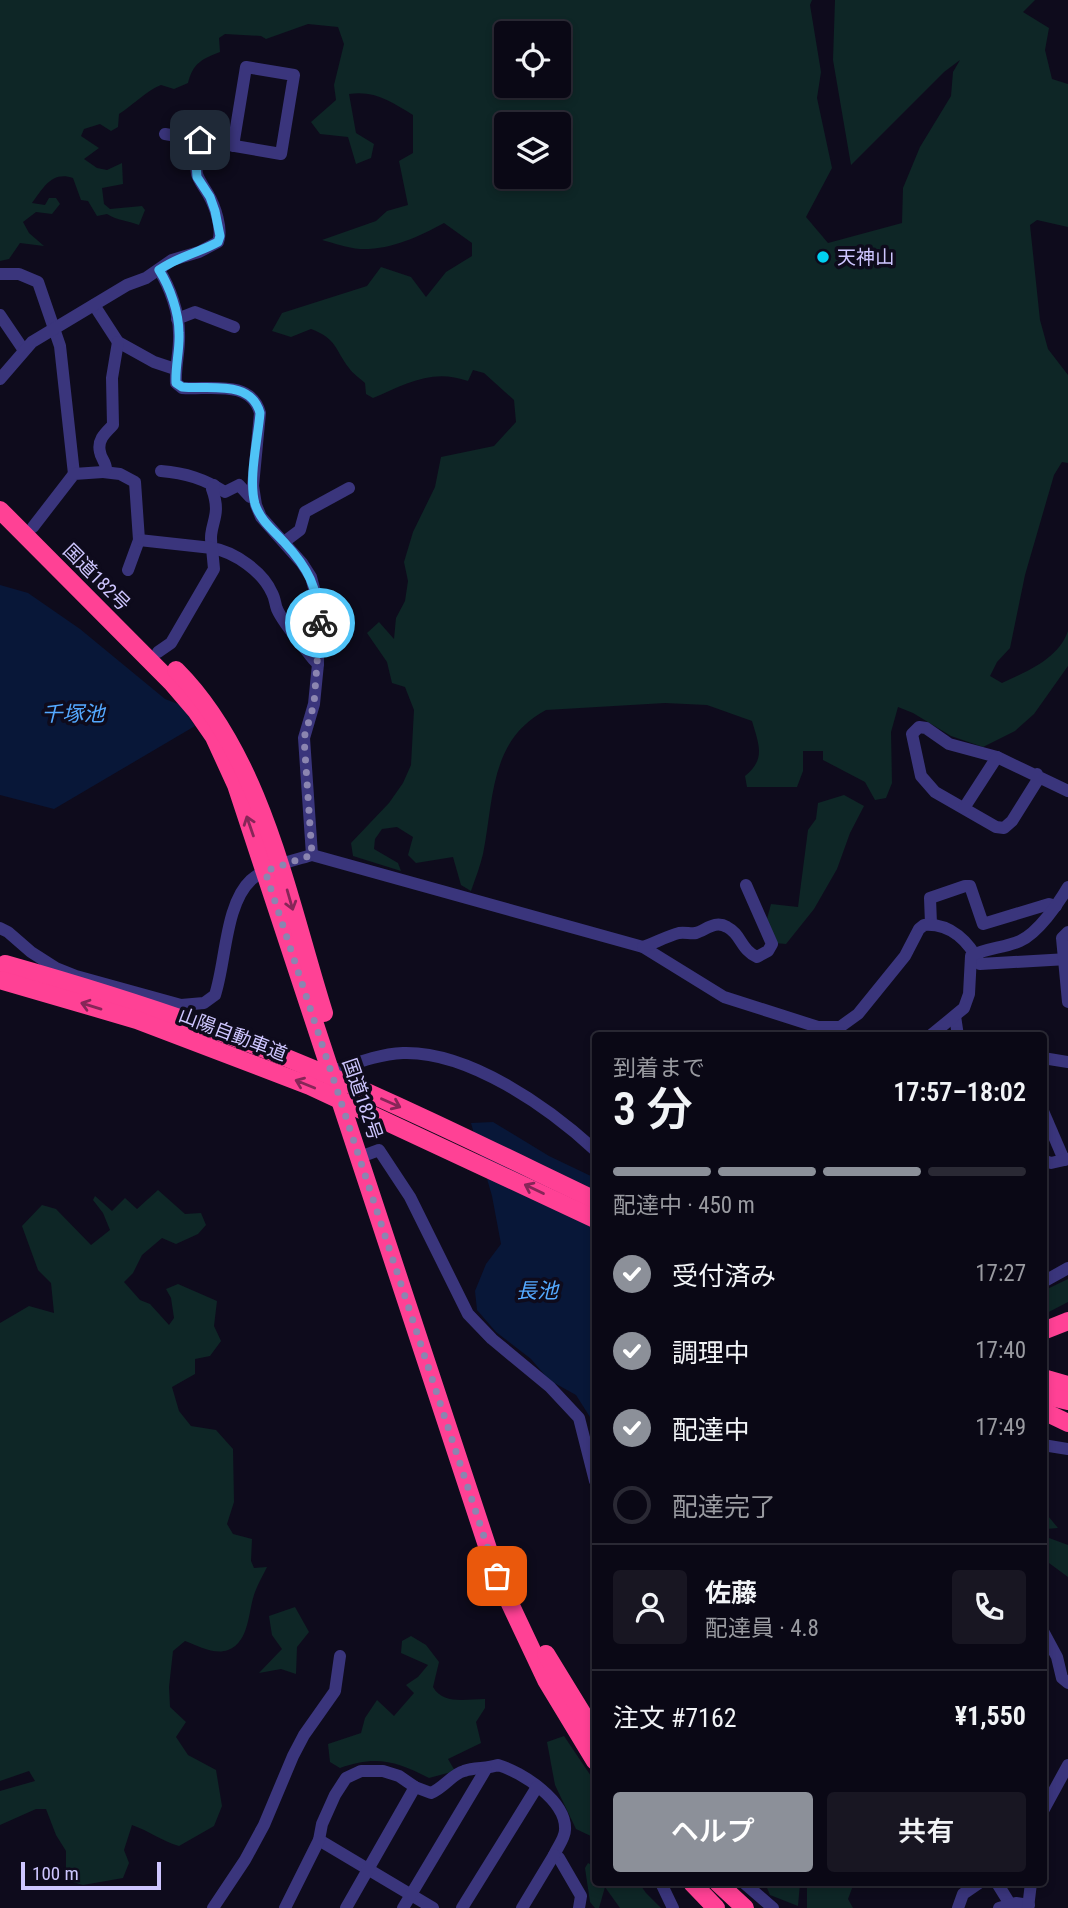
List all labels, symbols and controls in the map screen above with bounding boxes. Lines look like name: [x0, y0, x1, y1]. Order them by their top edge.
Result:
map controls: [494, 21, 571, 189]
button: locate: [494, 21, 571, 98]
pin: [170, 110, 230, 170]
button: layers: [494, 112, 571, 189]
icon: home: [181, 121, 219, 159]
place label: 天神山: [837, 246, 894, 269]
marker: 天神山: [815, 249, 831, 265]
street label: 国道182号: [58, 539, 135, 616]
courier: [285, 588, 355, 658]
icon: bike: [301, 604, 339, 642]
water label: 千塚池: [42, 702, 106, 726]
one-way arrow: [242, 816, 255, 838]
one-way arrow: [285, 889, 298, 911]
one-way arrow: [80, 999, 102, 1012]
street label: 山陽自動車道: [175, 1003, 290, 1066]
street label: 国道182号: [338, 1055, 387, 1143]
text: 到着まで: [613, 1055, 705, 1082]
one-way arrow: [294, 1076, 316, 1089]
text: 17:57–18:02: [893, 1077, 1026, 1107]
text: 3 分: [613, 1082, 693, 1136]
one-way arrow: [380, 1097, 402, 1110]
one-way arrow: [524, 1182, 545, 1195]
text: 配達中 · 450 m: [613, 1192, 755, 1219]
icon: check: [613, 1255, 651, 1293]
text: 17:27: [975, 1260, 1026, 1287]
text: 受付済み: [672, 1261, 776, 1291]
water label: 長池: [516, 1279, 560, 1303]
icon: check: [613, 1332, 651, 1370]
text: 17:40: [975, 1337, 1026, 1364]
text: 調理中: [672, 1338, 750, 1368]
icon: check: [613, 1409, 651, 1447]
text: 17:49: [975, 1414, 1026, 1441]
text: 配達中: [672, 1415, 750, 1445]
text: 配達完了: [672, 1492, 776, 1522]
pin: [467, 1546, 527, 1606]
icon: bag: [478, 1557, 516, 1595]
button: person: [613, 1570, 687, 1644]
button: phone: [952, 1570, 1026, 1644]
text: 佐藤: [705, 1578, 757, 1608]
text: 配達員 · 4.8: [705, 1615, 819, 1642]
text: ¥1,550: [955, 1701, 1026, 1731]
text: 注文 #7162: [613, 1703, 737, 1733]
button: ヘルプ: [613, 1792, 813, 1872]
button: 共有: [827, 1792, 1026, 1872]
scale bar: [21, 1859, 161, 1891]
text: 100 m: [32, 1862, 79, 1885]

